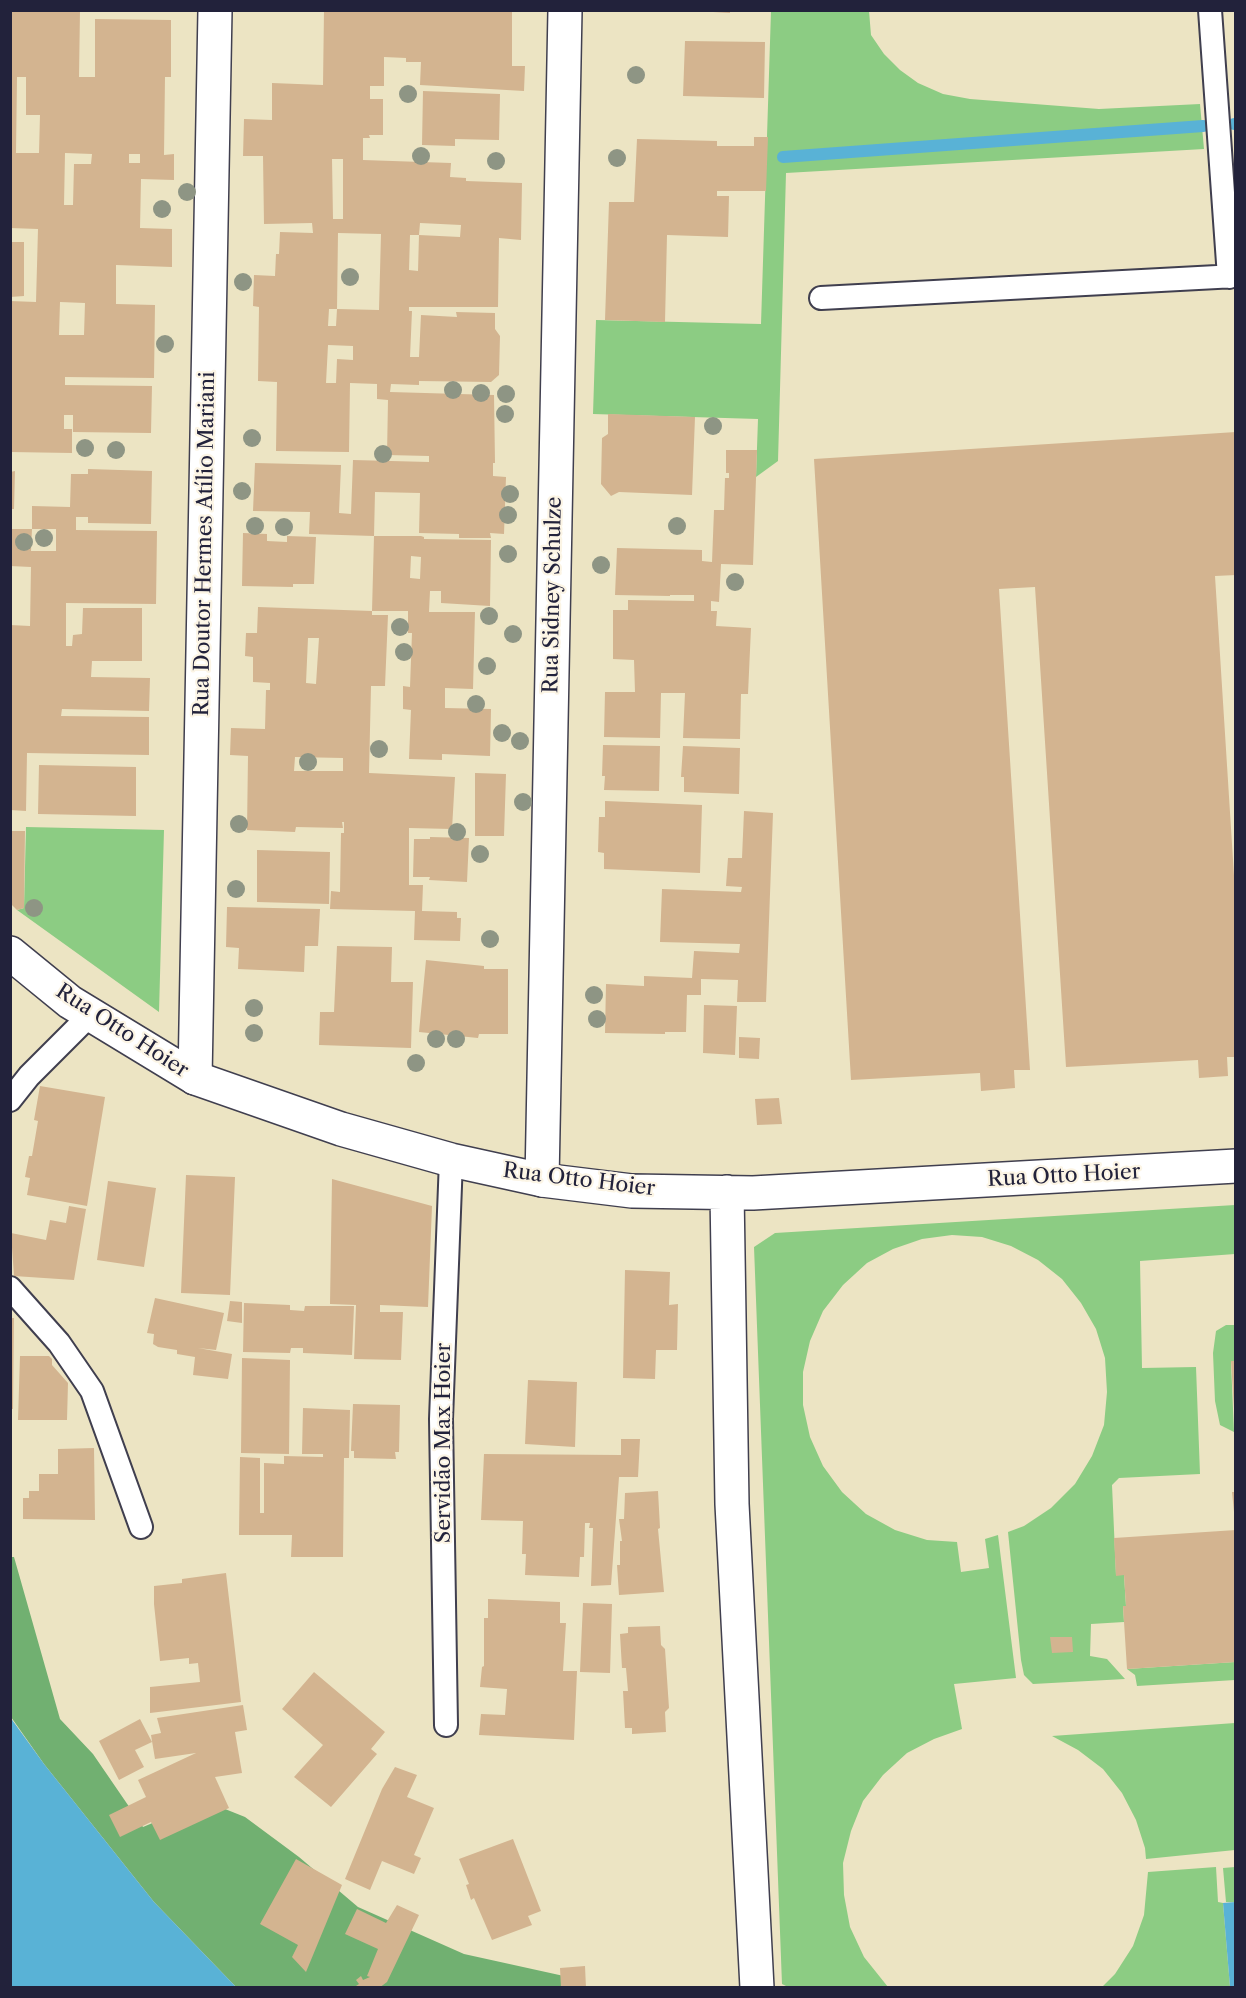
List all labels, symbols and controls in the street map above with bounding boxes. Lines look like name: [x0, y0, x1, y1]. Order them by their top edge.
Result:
street label: Rua Doutor Hermes Atílio Mariani: [189, 371, 221, 717]
street label: Rua Sidney Schulze: [539, 496, 567, 694]
street label: Rua Otto Hoier: [51, 979, 193, 1083]
street label: Rua Otto Hoier: [501, 1158, 657, 1202]
street label: Rua Otto Hoier: [987, 1159, 1141, 1193]
street label: Servidão Max Hoier: [431, 1343, 457, 1543]

